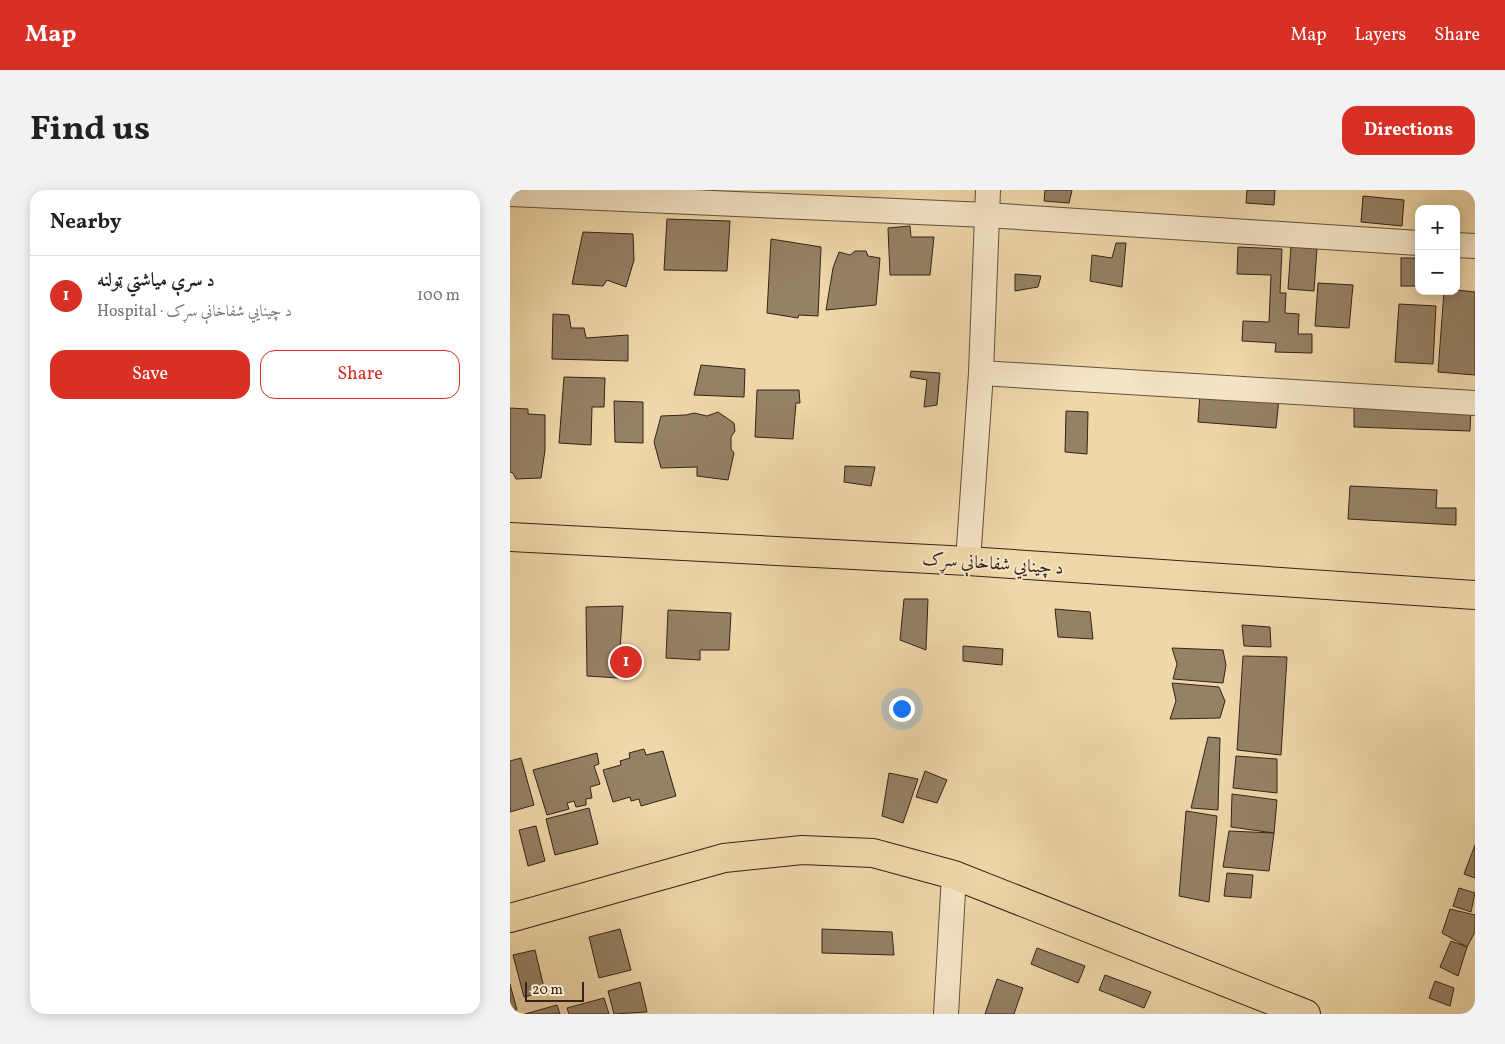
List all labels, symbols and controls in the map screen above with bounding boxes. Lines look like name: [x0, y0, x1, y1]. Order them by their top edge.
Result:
text: Map: [25, 18, 76, 52]
text: Map: [1290, 23, 1326, 48]
text: Layers: [1354, 23, 1406, 48]
text: Share: [1434, 23, 1480, 48]
text: Find us: [30, 106, 150, 154]
button: Directions: [1342, 106, 1475, 155]
map controls: [1415, 205, 1460, 295]
button: +: [1415, 205, 1460, 250]
text: Nearby: [50, 208, 121, 237]
button: −: [1415, 250, 1460, 295]
text: د سرې مياشتي ټولنه: [97, 268, 215, 294]
text: 1: [63, 285, 69, 307]
text: 100 m: [417, 285, 460, 307]
text: Hospital · د چينايي شفاخانې سړک: [97, 301, 292, 323]
button: Save: [50, 350, 250, 399]
button: Share: [260, 350, 460, 399]
street label: د چينايي شفاخانې سړک: [921, 547, 1064, 584]
pin: 1: [610, 643, 642, 681]
your location: [889, 696, 915, 722]
scale bar: [525, 979, 584, 1002]
text: 20 m: [532, 981, 563, 1000]

